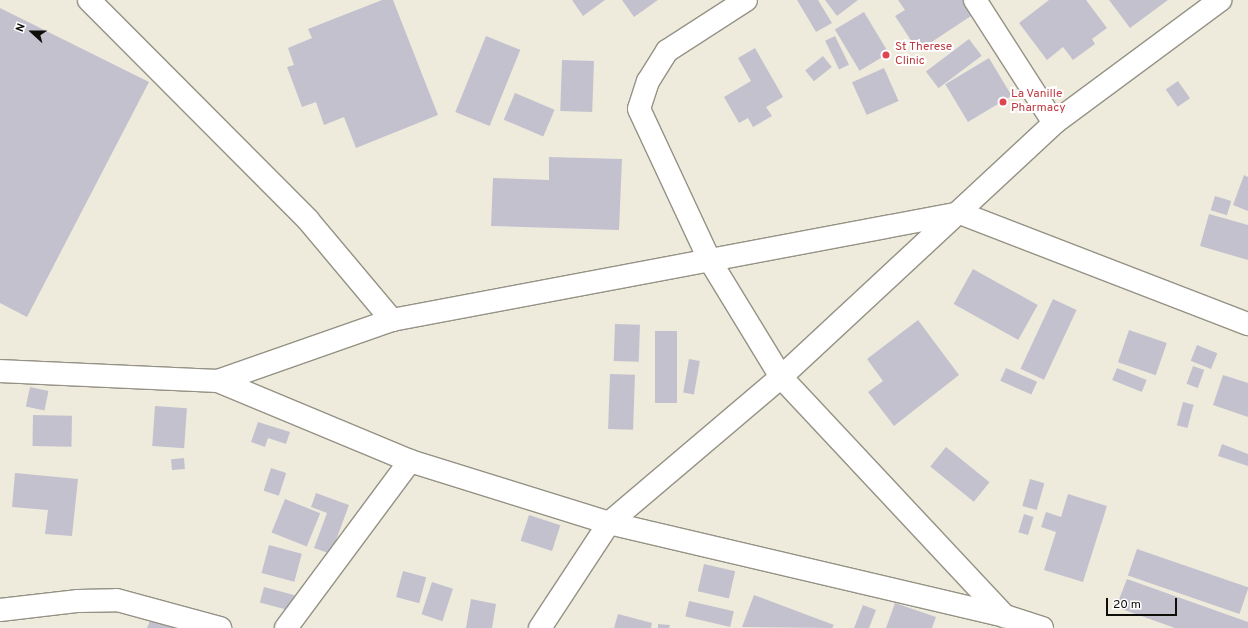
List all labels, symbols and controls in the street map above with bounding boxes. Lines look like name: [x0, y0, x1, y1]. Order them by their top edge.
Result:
north arrow: [12, 12, 52, 52]
text: N: [13, 22, 29, 34]
place label: St Therese Clinic: [895, 41, 953, 69]
marker: St Therese Clinic: [880, 49, 892, 61]
place label: La Vanille Pharmacy: [1011, 88, 1066, 116]
marker: La Vanille Pharmacy: [998, 97, 1008, 107]
scale bar: [1108, 590, 1179, 616]
text: 20 m: [1113, 597, 1141, 613]

